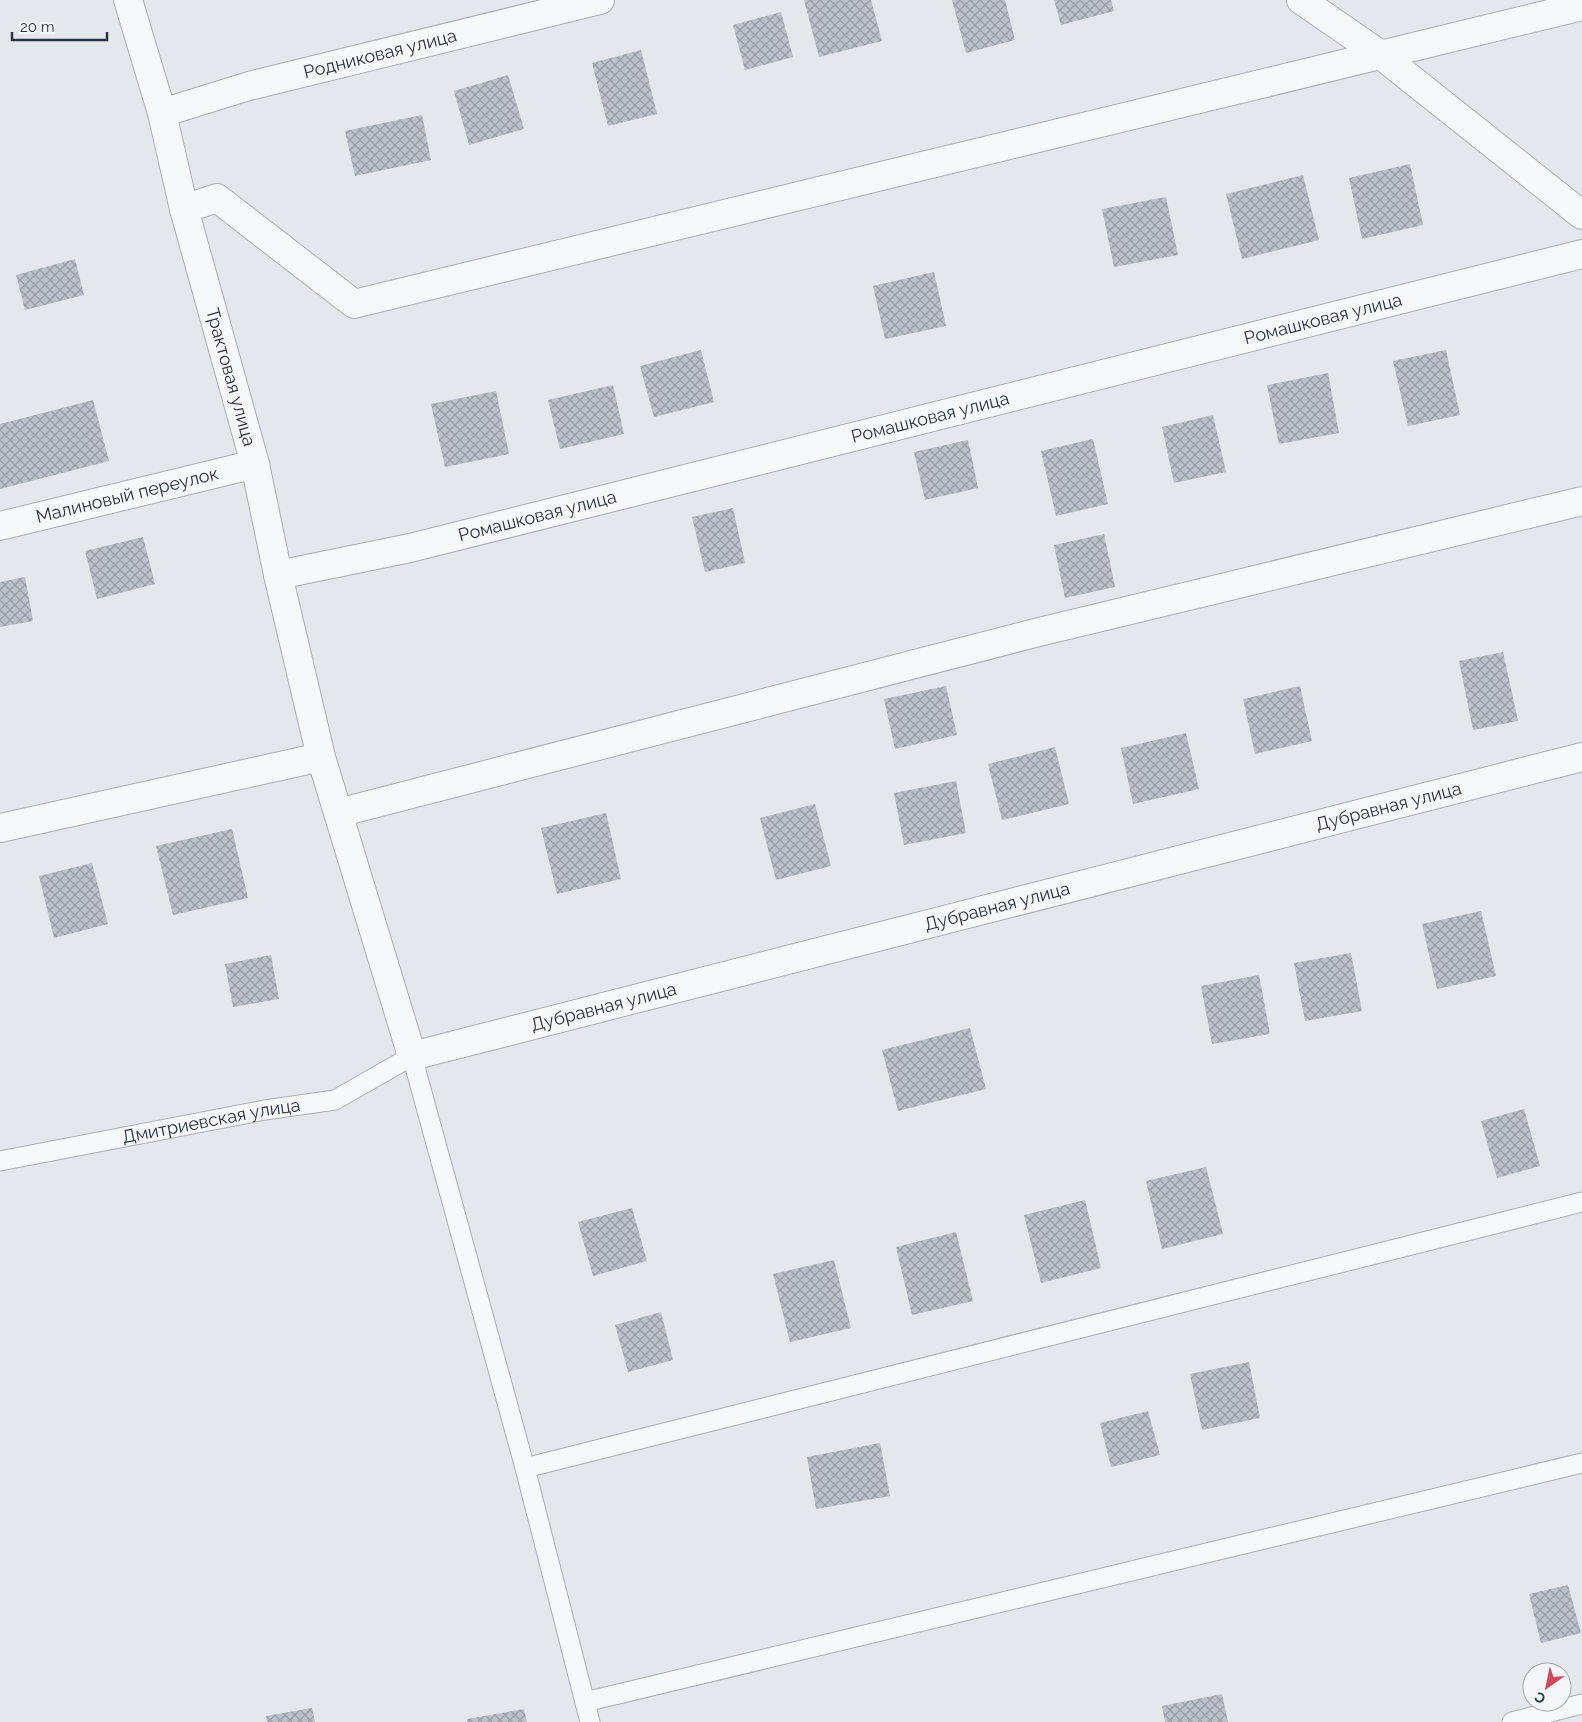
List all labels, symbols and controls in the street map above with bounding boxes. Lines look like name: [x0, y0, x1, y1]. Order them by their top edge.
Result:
scale bar: [12, 10, 108, 42]
text: 20 m: [20, 18, 55, 36]
street label: Родниковая улица: [301, 25, 459, 82]
street label: Ромашковая улица: [1242, 289, 1404, 348]
street label: Трактовая улица: [202, 305, 261, 449]
street label: Ромашковая улица: [849, 387, 1011, 447]
street label: Малиновый переулок: [34, 462, 221, 527]
street label: Ромашковая улица: [456, 486, 618, 545]
street label: Дубравная улица: [1313, 777, 1463, 835]
street label: Дубравная улица: [922, 877, 1072, 935]
street label: Дубравная улица: [529, 978, 679, 1035]
street label: Дмитриевская улица: [120, 1094, 302, 1147]
north arrow: [1522, 1662, 1572, 1712]
text: С: [1531, 1688, 1548, 1707]

